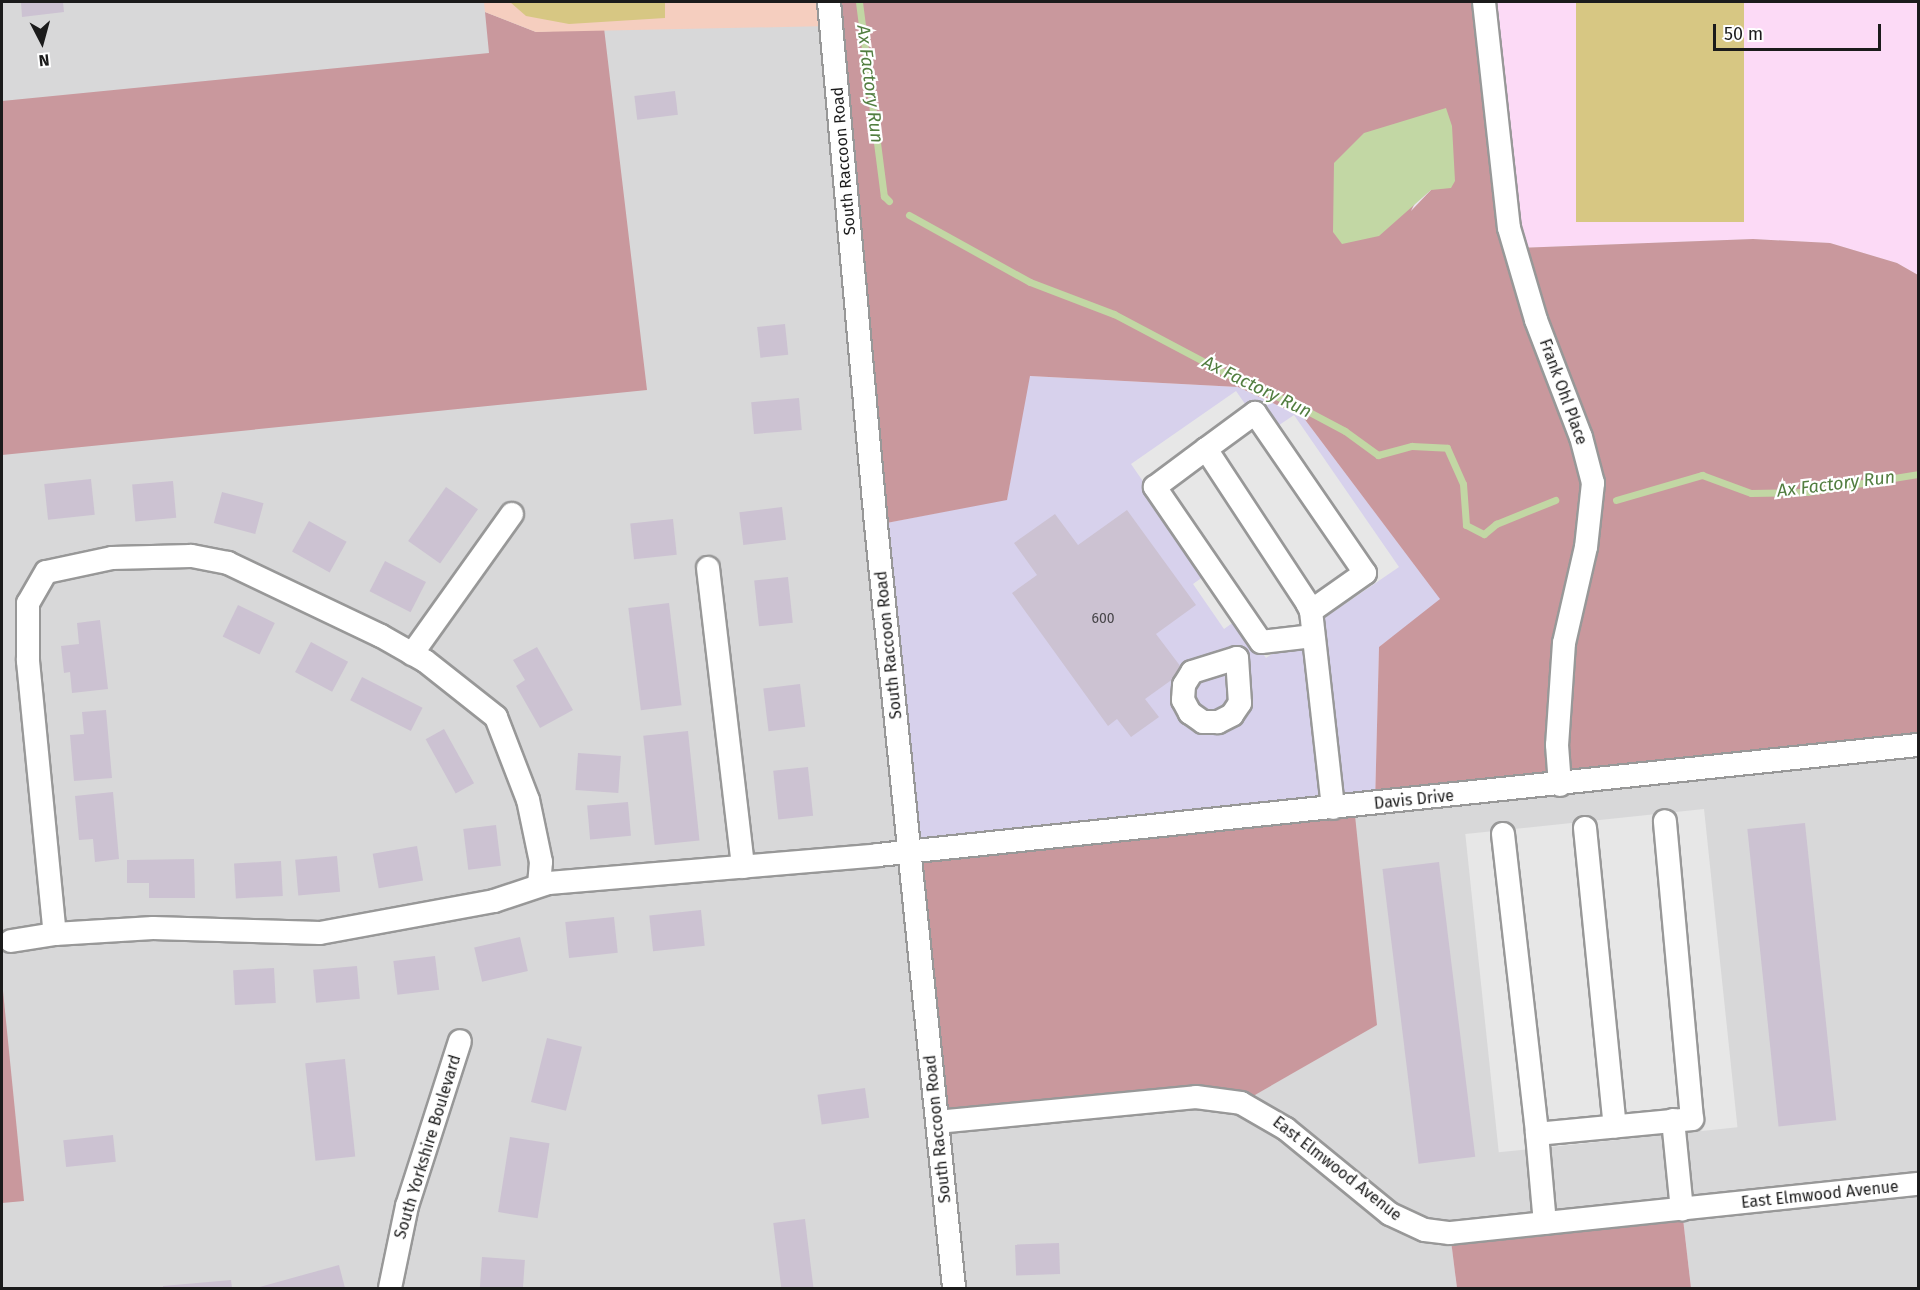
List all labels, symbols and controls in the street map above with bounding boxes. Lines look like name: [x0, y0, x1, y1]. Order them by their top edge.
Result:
north arrow: [12, 12, 72, 72]
scale bar: [1716, 12, 1884, 50]
text: 50 m: [1724, 23, 1763, 45]
water label: Ax Factory Run: [852, 24, 888, 144]
text: N: [38, 50, 50, 70]
street label: South Raccoon Road: [828, 86, 860, 236]
street label: Frank Ohl Place: [1535, 336, 1591, 448]
water label: Ax Factory Run: [1199, 351, 1315, 423]
water label: Ax Factory Run: [1776, 466, 1896, 502]
street label: South Raccoon Road: [872, 570, 906, 720]
house number: 600: [1091, 611, 1115, 627]
street label: Davis Drive: [1373, 786, 1455, 814]
street label: South Yorkshire Boulevard: [391, 1053, 465, 1241]
street label: South Raccoon Road: [921, 1054, 955, 1204]
street label: East Elmwood Avenue: [1269, 1113, 1405, 1225]
street label: East Elmwood Avenue: [1740, 1177, 1900, 1213]

